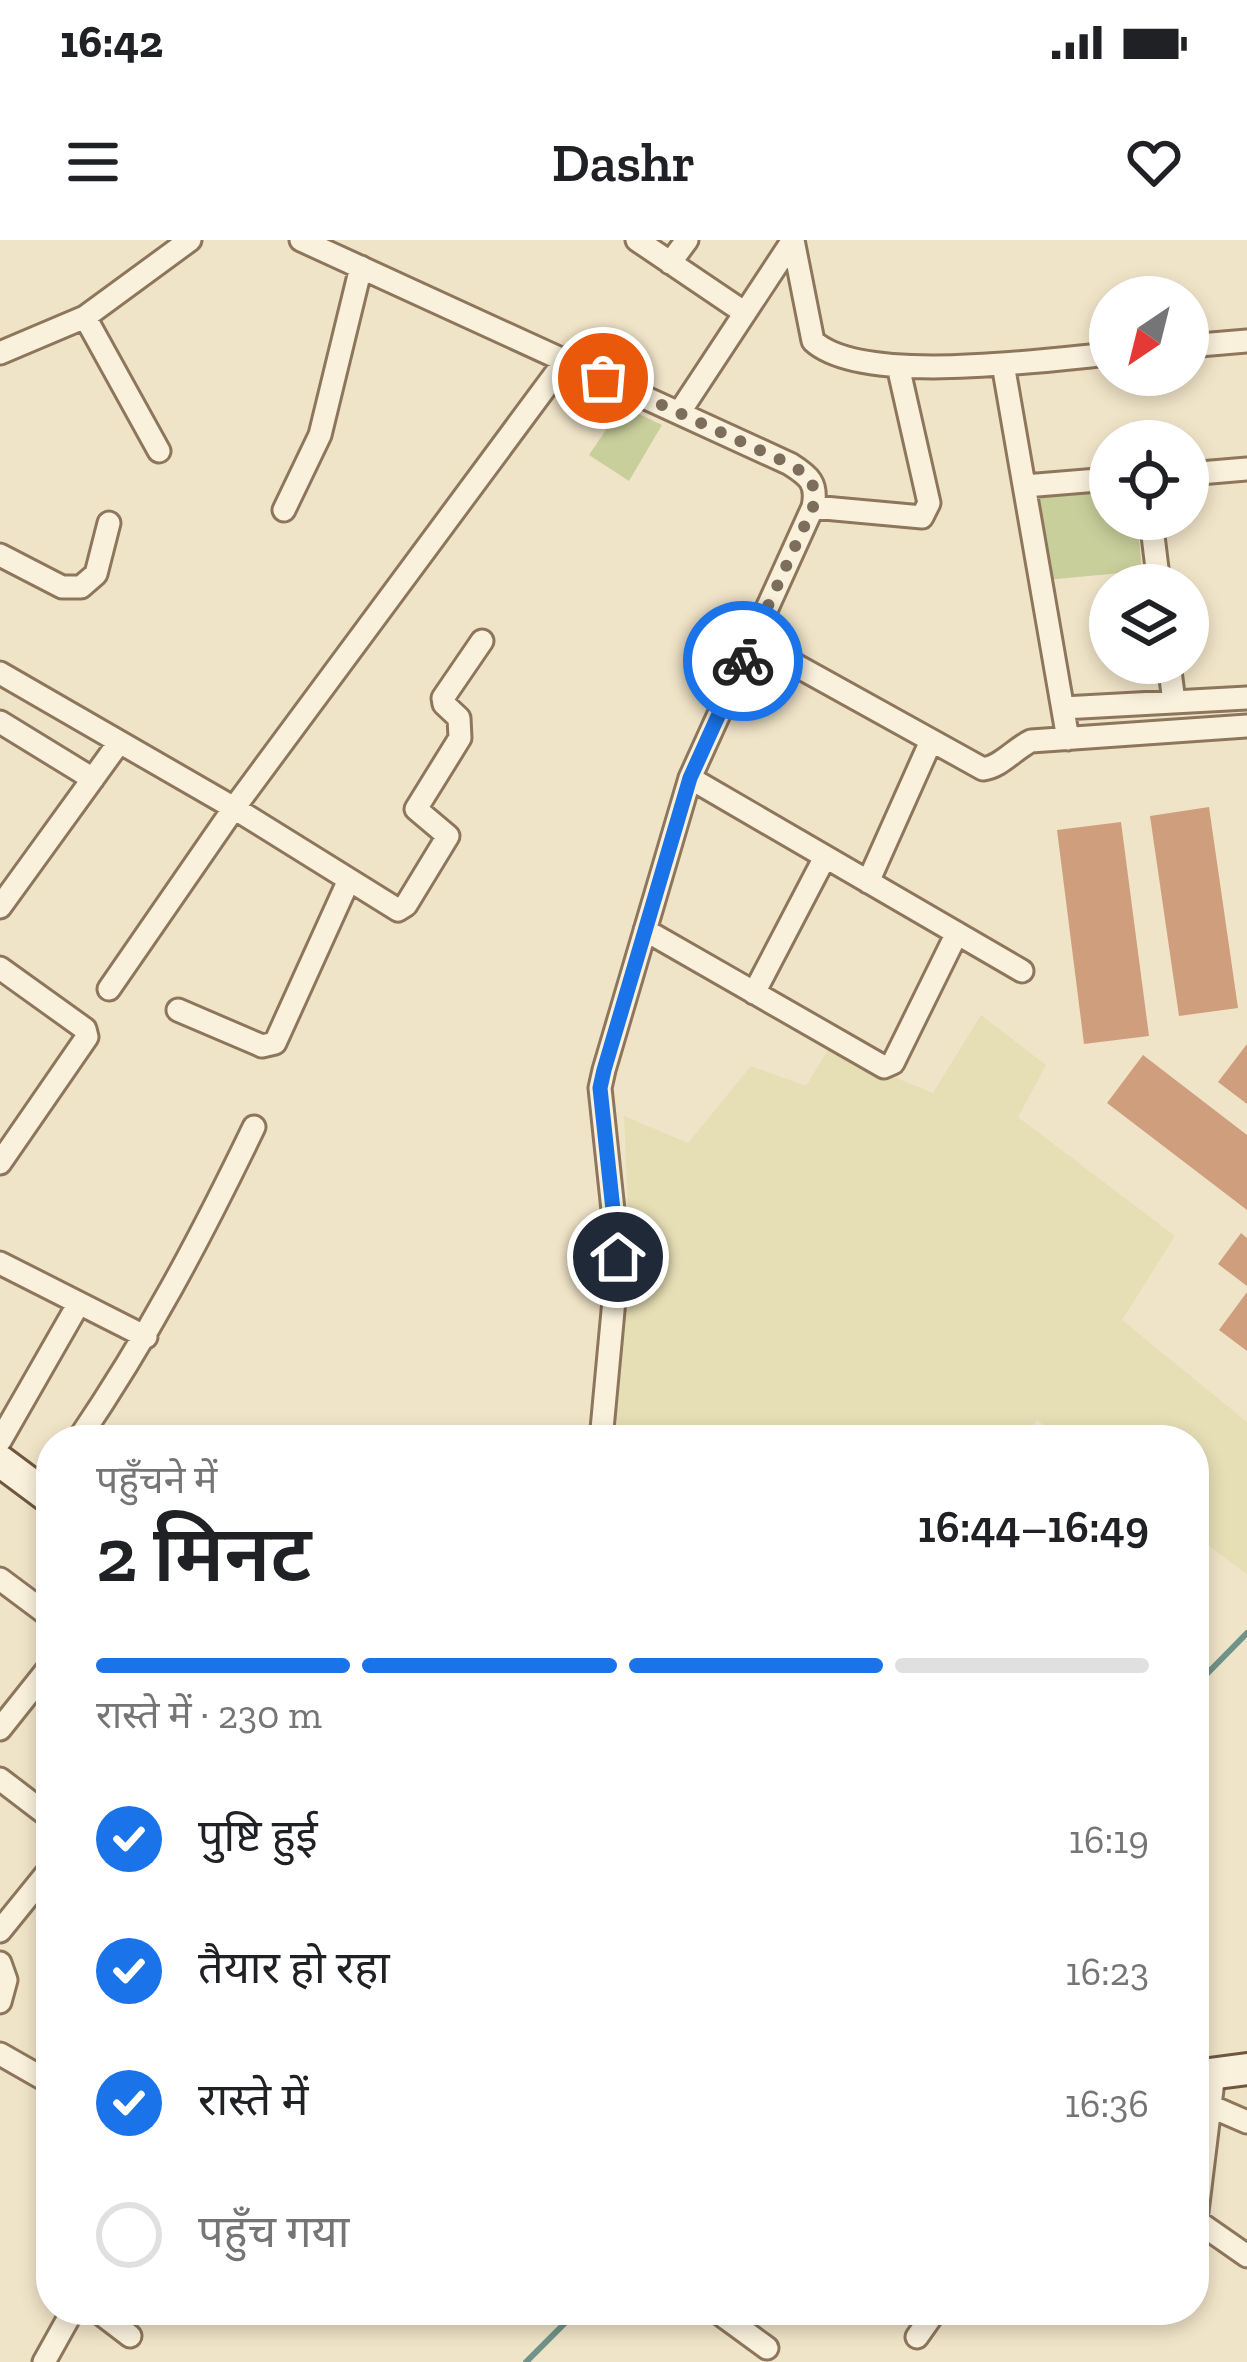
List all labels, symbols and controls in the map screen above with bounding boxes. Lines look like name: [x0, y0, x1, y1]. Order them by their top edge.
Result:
text: 16:42: [60, 15, 163, 69]
icon: menu: [60, 129, 126, 195]
icon: heart: [1121, 129, 1187, 195]
text: Dashr: [552, 130, 695, 195]
north arrow: [1089, 276, 1209, 396]
map controls: [1089, 276, 1209, 684]
pin: [552, 327, 654, 429]
icon: bag: [570, 345, 636, 411]
button: locate: [1089, 420, 1209, 540]
button: layers: [1089, 564, 1209, 684]
courier: [683, 601, 803, 721]
icon: bike: [710, 628, 776, 694]
pin: [567, 1206, 669, 1308]
icon: home: [585, 1224, 651, 1290]
text: पहुँचने में: [96, 1456, 217, 1503]
text: 16:44–16:49: [918, 1500, 1149, 1554]
text: 2 मिनट: [96, 1507, 311, 1601]
text: रास्ते में · 230 m: [96, 1691, 322, 1738]
icon: check: [96, 1806, 162, 1872]
text: पुष्टि हुई: [198, 1809, 318, 1863]
text: 16:19: [1069, 1816, 1149, 1863]
icon: check: [96, 1938, 162, 2004]
text: तैयार हो रहा: [198, 1941, 390, 1995]
text: 16:23: [1065, 1948, 1149, 1995]
icon: check: [96, 2070, 162, 2136]
text: रास्ते में: [198, 2073, 308, 2127]
text: 16:36: [1065, 2080, 1149, 2127]
text: पहुँच गया: [198, 2205, 349, 2259]

